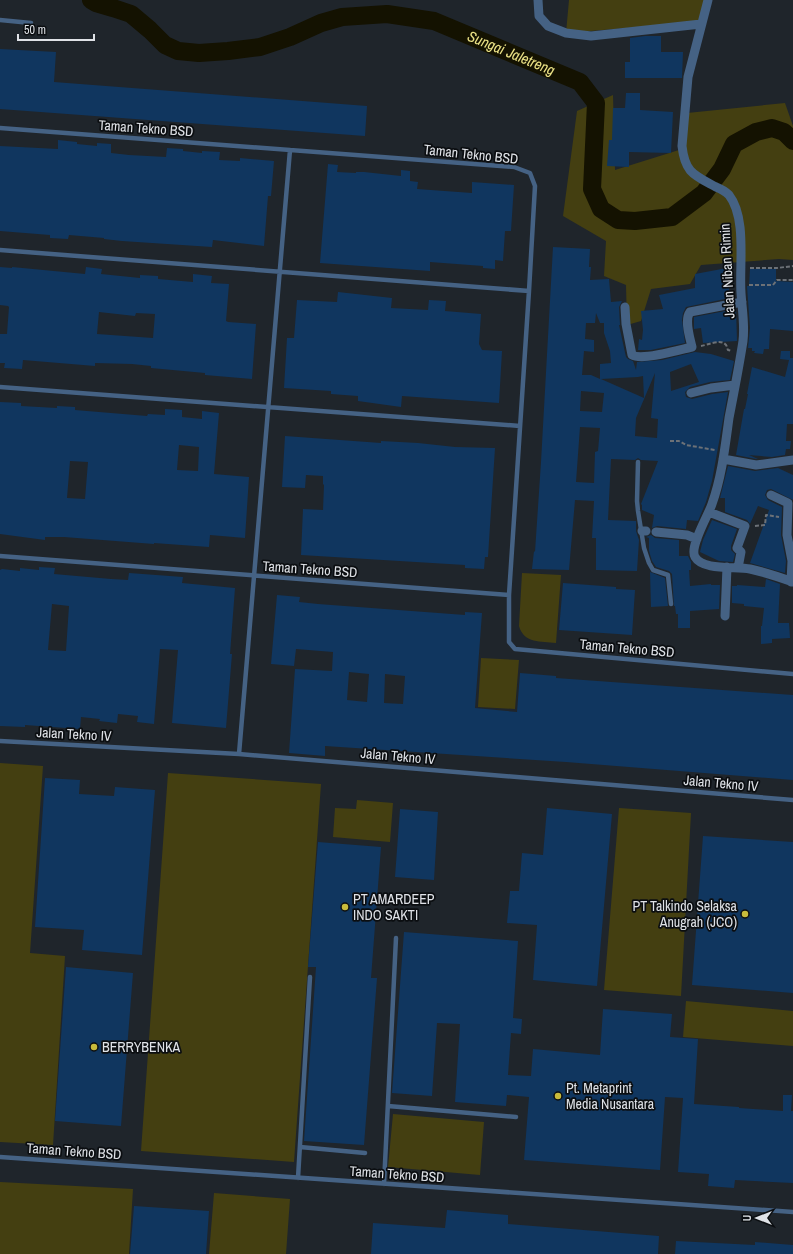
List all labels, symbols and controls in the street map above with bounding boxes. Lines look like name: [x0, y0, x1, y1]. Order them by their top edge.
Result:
scale bar: [18, 16, 94, 42]
text: 50 m: [24, 22, 46, 38]
water label: Sungai Jaletreng: [464, 25, 558, 80]
street label: Taman Tekno BSD: [98, 116, 194, 140]
street label: Taman Tekno BSD: [423, 140, 519, 168]
street label: Jalan Niban Rimin: [716, 223, 738, 319]
street label: Taman Tekno BSD: [262, 557, 358, 581]
street label: Taman Tekno BSD: [579, 635, 675, 661]
street label: Jalan Tekno IV: [36, 723, 112, 745]
street label: Jalan Tekno IV: [360, 744, 437, 768]
street label: Jalan Tekno IV: [683, 771, 760, 795]
place label: PT AMARDEEP INDO SAKTI: [353, 890, 435, 924]
place label: PT Talkindo Selaksa Anugrah (JCO): [633, 897, 738, 931]
marker: PT AMARDEEP INDO SAKTI: [340, 902, 350, 912]
marker: PT Talkindo Selaksa Anugrah (JCO): [740, 909, 750, 919]
place label: BERRYBENKA: [102, 1038, 181, 1056]
marker: BERRYBENKA: [89, 1042, 99, 1052]
place label: Pt. Metaprint Media Nusantara: [566, 1079, 655, 1113]
marker: Pt. Metaprint Media Nusantara: [553, 1091, 563, 1101]
street label: Taman Tekno BSD: [26, 1139, 122, 1163]
street label: Taman Tekno BSD: [349, 1162, 445, 1186]
north arrow: [737, 1198, 777, 1238]
text: U: [740, 1215, 754, 1221]

